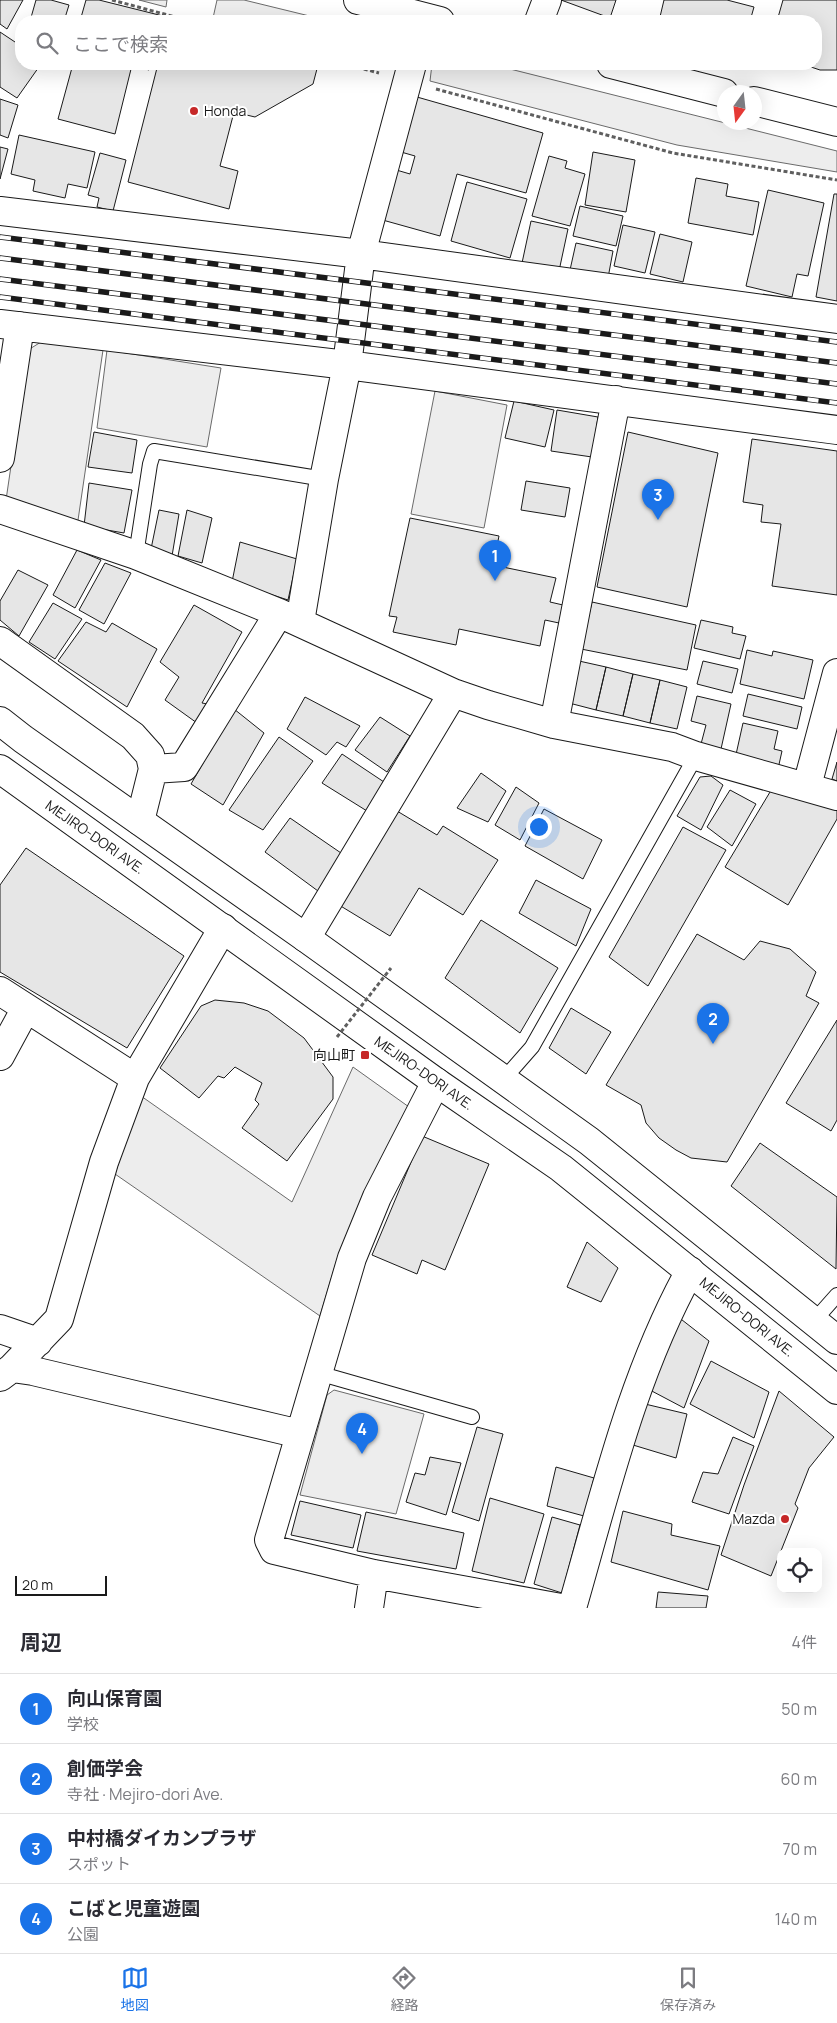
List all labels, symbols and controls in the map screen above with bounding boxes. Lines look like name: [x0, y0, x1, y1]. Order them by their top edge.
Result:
search box: [15, 15, 822, 70]
icon: search: [33, 29, 61, 57]
text: ここで検索: [73, 31, 168, 57]
north arrow: [717, 85, 762, 130]
place label: Honda: [204, 101, 246, 120]
marker: Honda: [188, 105, 200, 117]
pin: 3: [642, 479, 674, 520]
pin: 1: [479, 540, 511, 581]
street label: MEJIRO-DORI AVE.: [42, 795, 149, 878]
your location: [526, 814, 552, 840]
pin: 2: [697, 1003, 729, 1044]
street label: MEJIRO-DORI AVE.: [371, 1031, 478, 1114]
place label: 向山町: [313, 1045, 355, 1064]
marker: 向山町: [359, 1049, 371, 1061]
street label: MEJIRO-DORI AVE.: [696, 1273, 799, 1361]
pin: 4: [346, 1413, 378, 1454]
place label: Mazda: [733, 1509, 775, 1528]
marker: Mazda: [779, 1513, 791, 1525]
map controls: [777, 1548, 822, 1593]
button: locate: [777, 1548, 822, 1593]
scale bar: [15, 1573, 108, 1596]
text: 20 m: [22, 1575, 53, 1594]
text: 周辺: [20, 1628, 62, 1656]
text: 4件: [792, 1631, 817, 1653]
text: 向山保育園: [67, 1685, 162, 1711]
text: 1: [32, 1698, 40, 1720]
text: 50 m: [781, 1698, 817, 1720]
text: 学校: [67, 1713, 99, 1735]
text: 創価学会: [67, 1755, 143, 1781]
text: 2: [31, 1768, 41, 1790]
text: 60 m: [781, 1768, 817, 1790]
text: 寺社 · Mejiro-dori Ave.: [67, 1783, 223, 1805]
text: 中村橋ダイカンプラザ: [67, 1825, 256, 1851]
text: 3: [31, 1838, 41, 1860]
text: 70 m: [782, 1838, 817, 1860]
text: スポット: [67, 1853, 131, 1875]
text: こばと児童遊園: [67, 1895, 200, 1921]
text: 4: [31, 1908, 41, 1930]
text: 140 m: [775, 1908, 817, 1930]
text: 公園: [67, 1923, 99, 1945]
tab: 地図: [121, 1964, 149, 2014]
tab: 経路: [390, 1964, 418, 2014]
tab: 保存済み: [660, 1964, 716, 2014]

